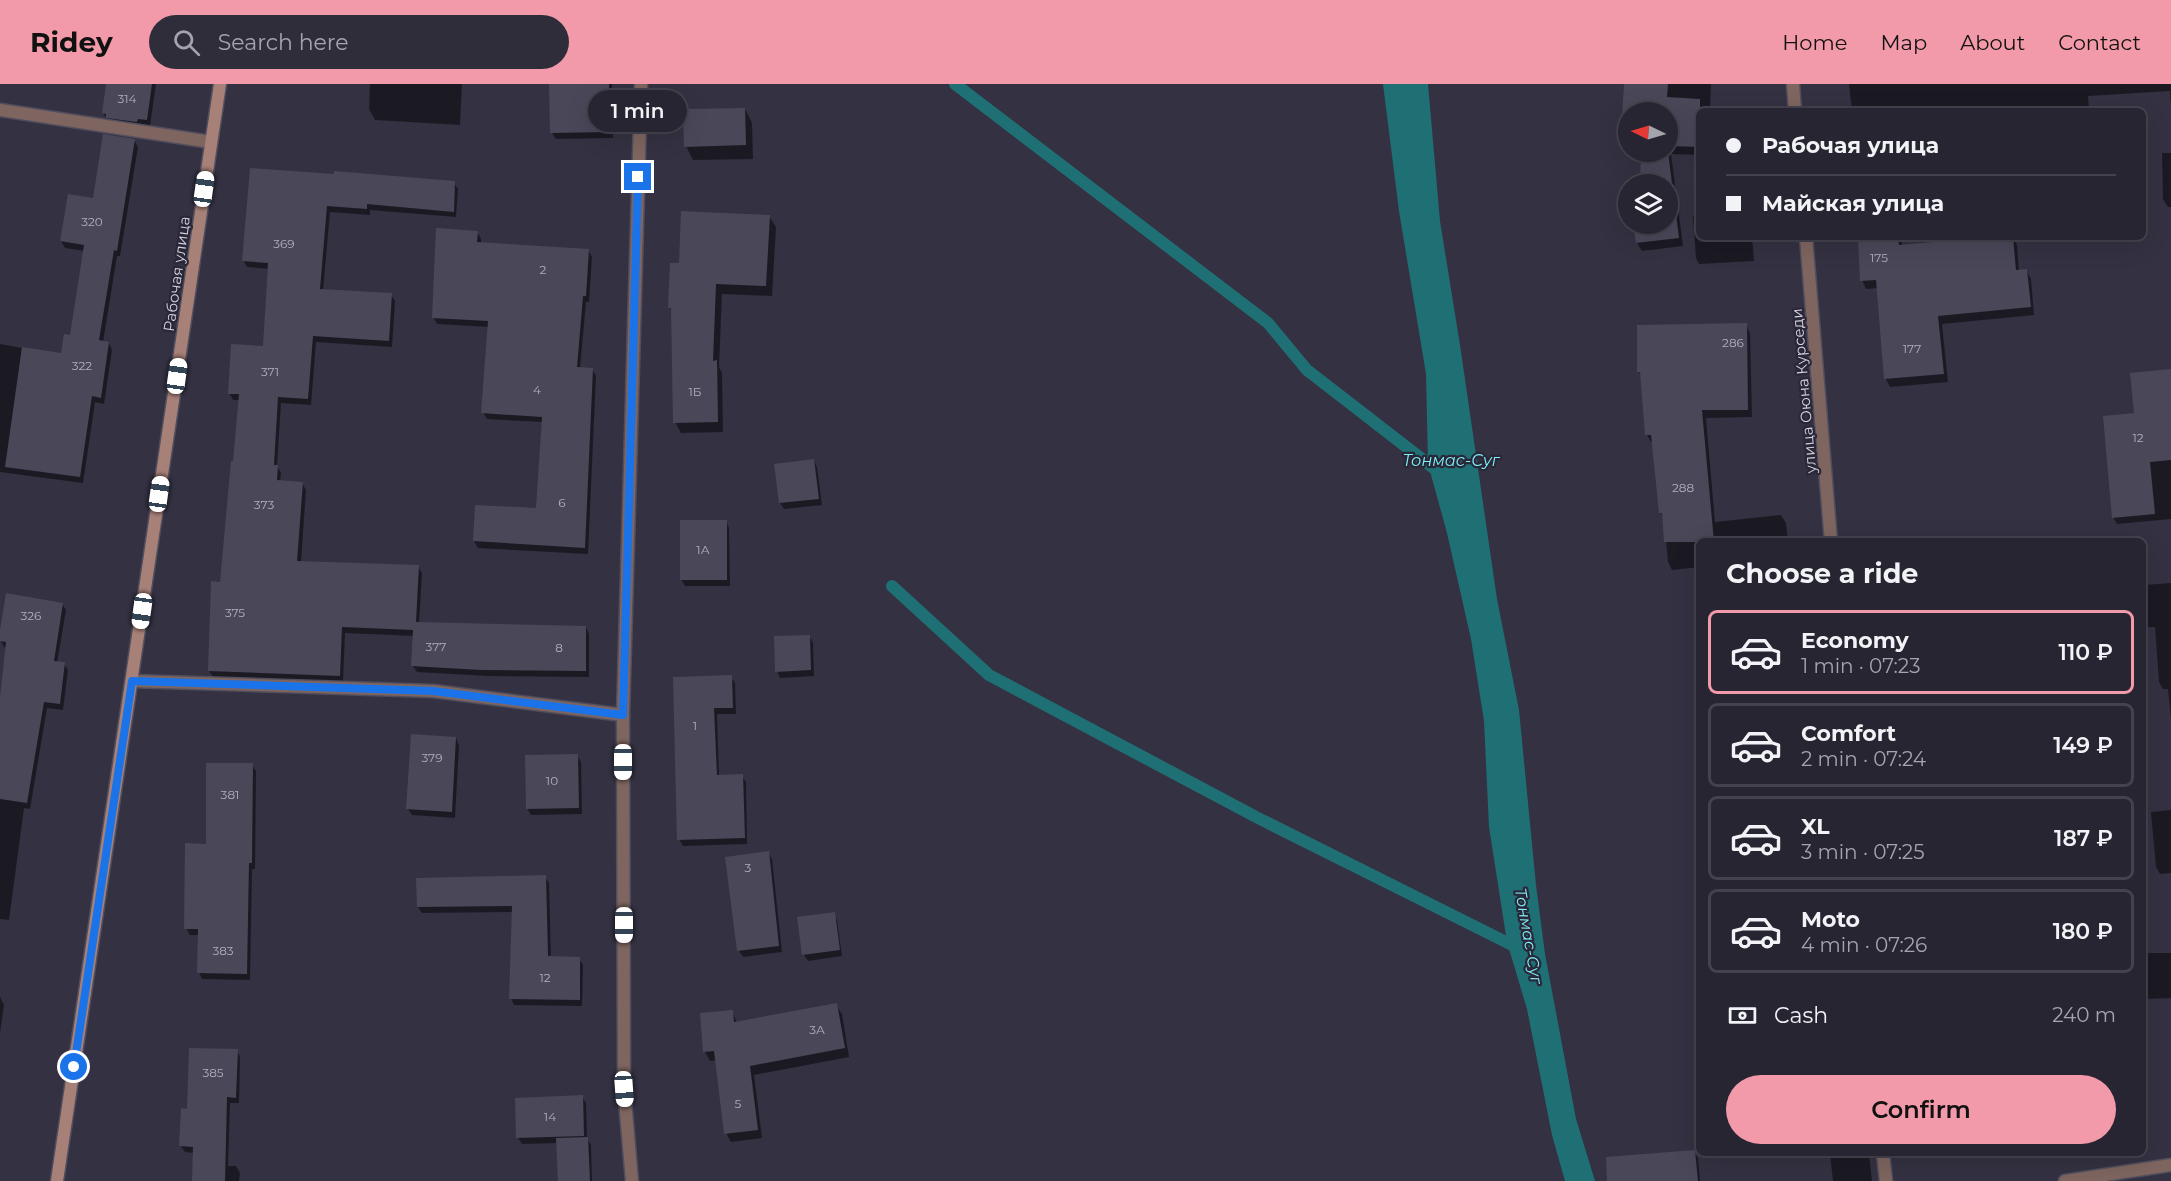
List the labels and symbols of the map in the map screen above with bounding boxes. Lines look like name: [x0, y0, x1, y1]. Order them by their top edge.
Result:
callout: 1 min: [588, 90, 688, 132]
house number: 314: [117, 91, 137, 106]
north arrow: [1618, 102, 1678, 162]
route end: [624, 163, 651, 190]
car: [193, 170, 215, 208]
house number: 320: [81, 214, 103, 229]
street label: Рабочая улица: [159, 215, 194, 333]
house number: 369: [273, 236, 295, 251]
house number: 175: [1870, 250, 1888, 265]
house number: 2: [540, 262, 547, 277]
street label: улица Оюна Курседи: [1787, 308, 1820, 475]
house number: 286: [1722, 335, 1744, 350]
house number: 177: [1903, 341, 1921, 356]
car: [166, 357, 188, 395]
house number: 322: [72, 358, 92, 373]
house number: 371: [261, 364, 279, 379]
house number: 4: [533, 382, 541, 397]
house number: 1Б: [688, 384, 702, 399]
house number: 12: [2132, 430, 2144, 445]
water label: Тонмас-Суг: [1403, 451, 1501, 470]
car: [148, 475, 170, 513]
house number: 288: [1672, 480, 1694, 495]
house number: 6: [558, 495, 566, 510]
house number: 373: [254, 497, 274, 512]
house number: 1А: [696, 542, 710, 557]
car: [131, 592, 153, 630]
house number: 375: [225, 605, 245, 620]
house number: 326: [21, 608, 41, 623]
house number: 377: [426, 639, 446, 654]
house number: 8: [555, 640, 563, 655]
house number: 1: [693, 718, 697, 733]
car: [614, 744, 632, 780]
house number: 379: [422, 750, 443, 765]
house number: 10: [546, 773, 558, 788]
house number: 381: [221, 787, 239, 802]
house number: 3: [745, 860, 752, 875]
water label: Тонмас-Суг: [1511, 887, 1547, 987]
car: [615, 907, 633, 943]
house number: 383: [212, 943, 234, 958]
house number: 12: [539, 970, 551, 985]
house number: 3А: [809, 1022, 825, 1037]
route start: [60, 1053, 87, 1080]
house number: 385: [202, 1065, 224, 1080]
car: [614, 1070, 634, 1108]
house number: 5: [735, 1096, 742, 1111]
house number: 14: [544, 1109, 556, 1124]

